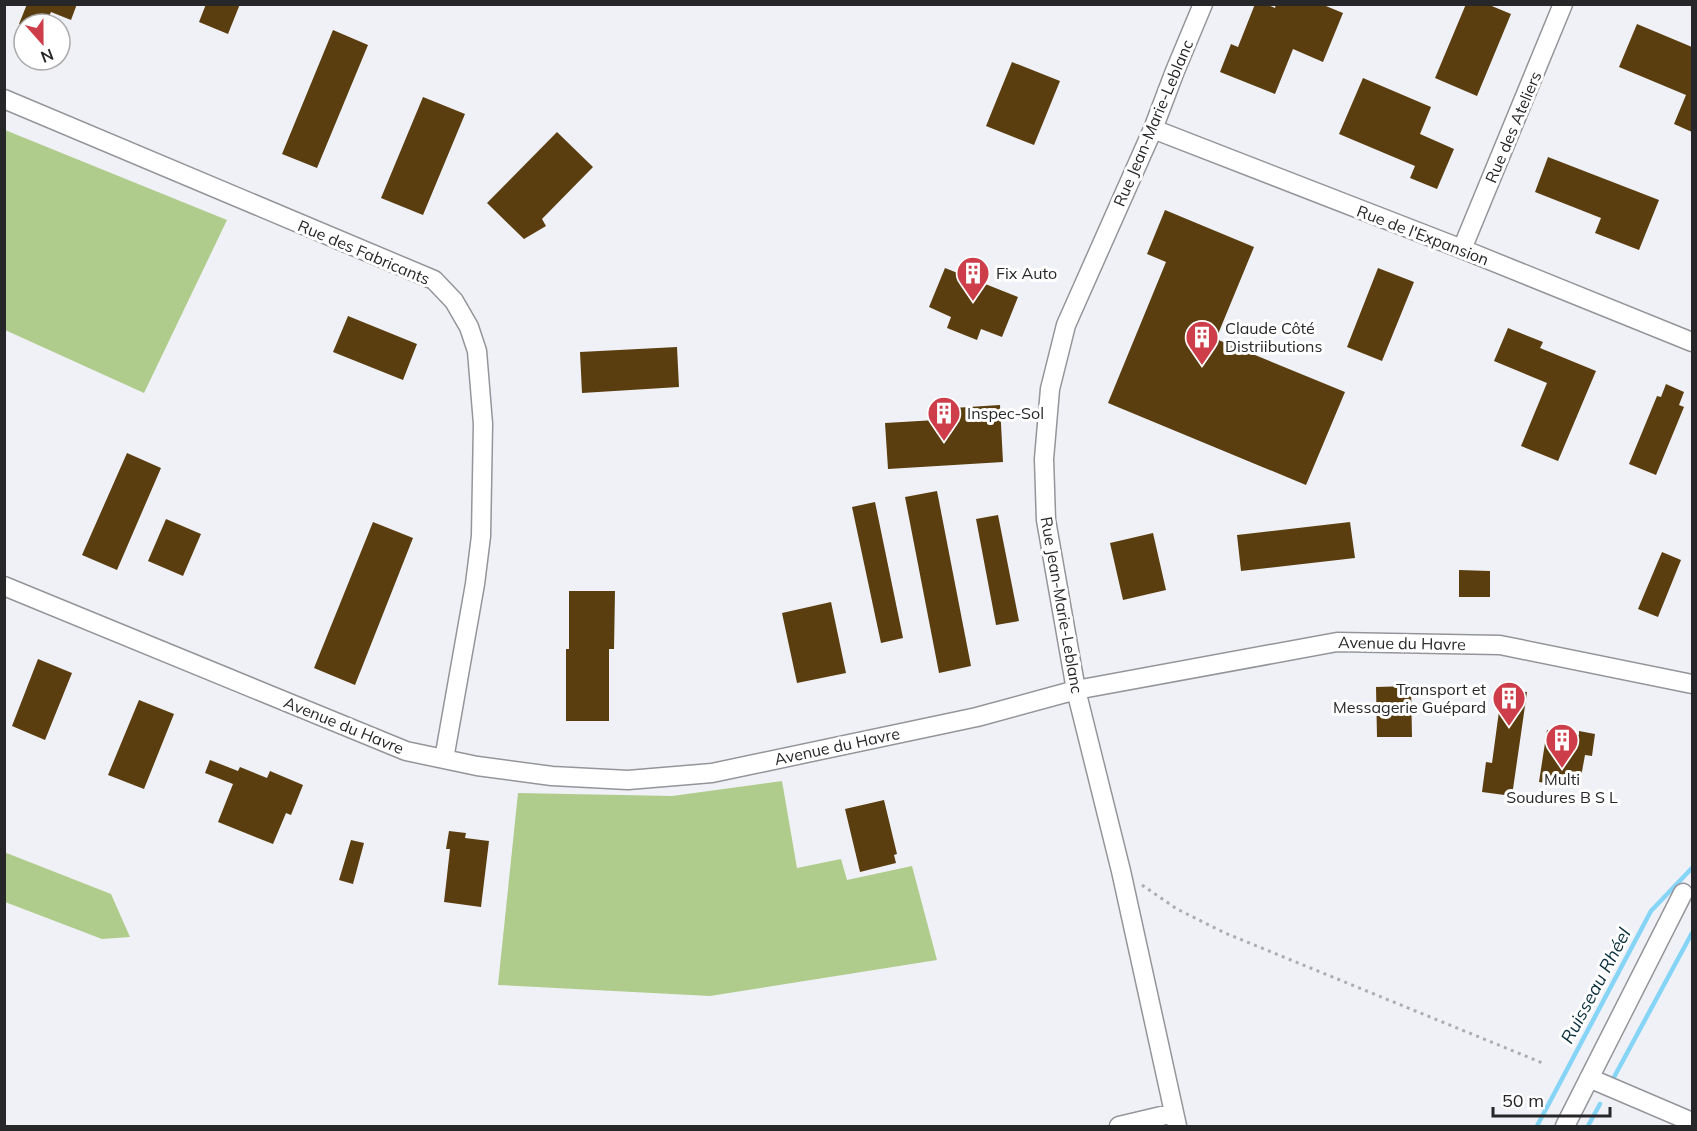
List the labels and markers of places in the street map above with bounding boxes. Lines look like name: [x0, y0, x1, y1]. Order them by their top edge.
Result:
building icon: Fix Auto: [955, 255, 991, 302]
place label: Fix Auto: [996, 263, 1057, 283]
place label: Claude Côté Distriibutions: [1225, 318, 1322, 356]
building icon: Claude Côté Distriibutions: [1184, 319, 1220, 366]
building icon: Inspec-Sol: [926, 395, 962, 442]
place label: Inspec-Sol: [967, 403, 1044, 423]
place label: Transport et Messagerie Guépard: [1333, 679, 1486, 717]
building icon: Transport et Messagerie Guépard: [1491, 680, 1527, 727]
building icon: Multi Soudures B S L: [1544, 722, 1580, 769]
place label: Multi Soudures B S L: [1506, 769, 1618, 807]

